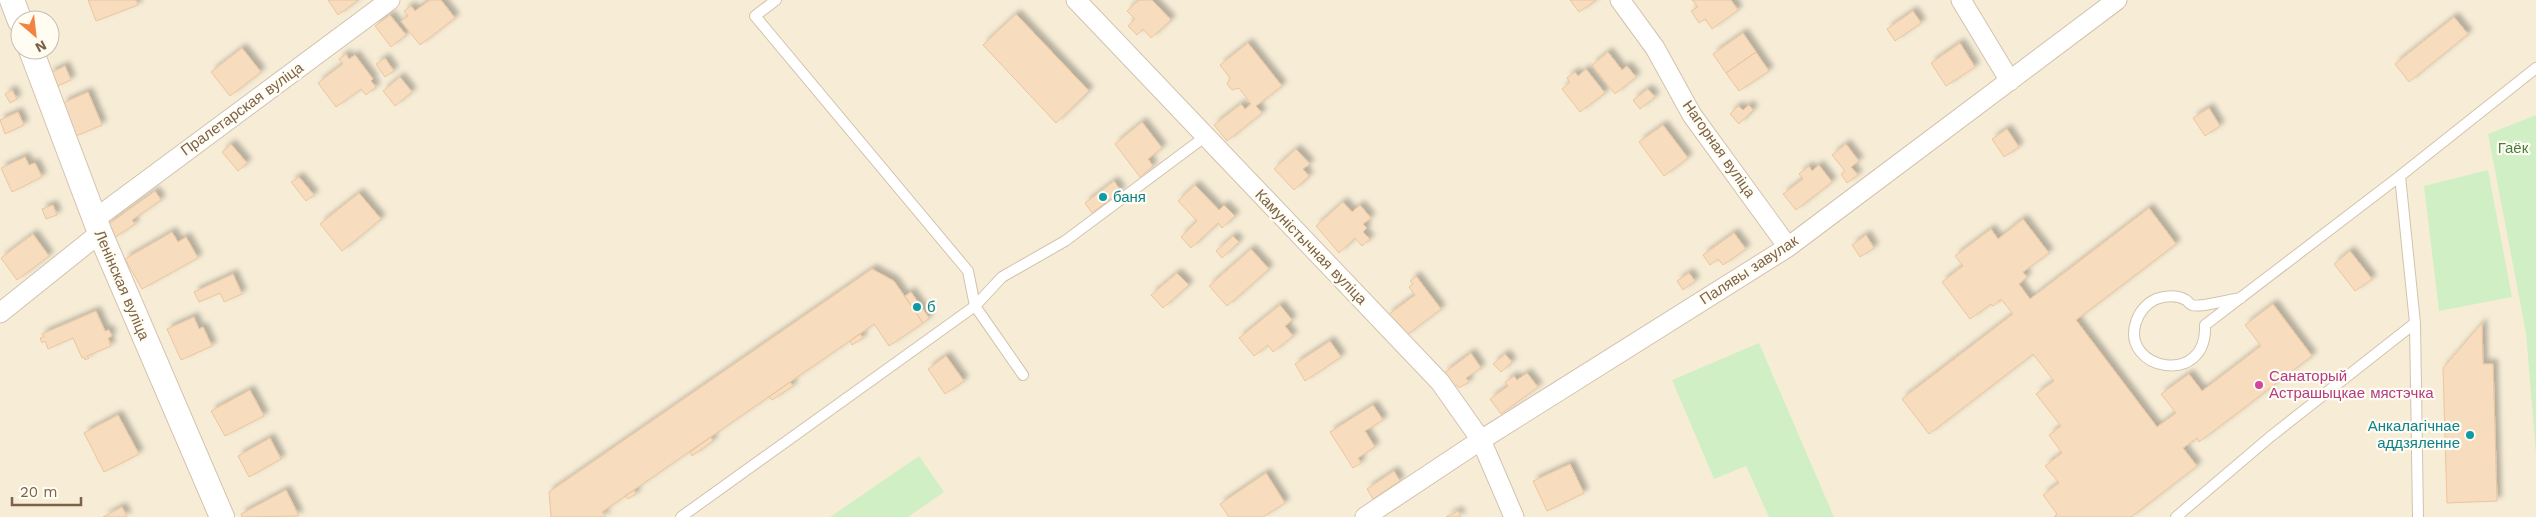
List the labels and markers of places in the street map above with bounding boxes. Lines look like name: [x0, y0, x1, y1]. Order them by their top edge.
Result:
place label: баня: [1113, 188, 1146, 206]
marker: баня: [1097, 191, 1109, 203]
place label: б: [927, 298, 936, 316]
marker: б: [911, 301, 923, 313]
place label: Санаторый Астрашыцкае мястэчка: [2269, 367, 2434, 402]
marker: Санаторый Астрашыцкае мястэчка: [2253, 379, 2265, 391]
place label: Анкалагічнае аддзяленне: [2368, 417, 2460, 452]
marker: Анкалагічнае аддзяленне: [2464, 429, 2476, 441]

